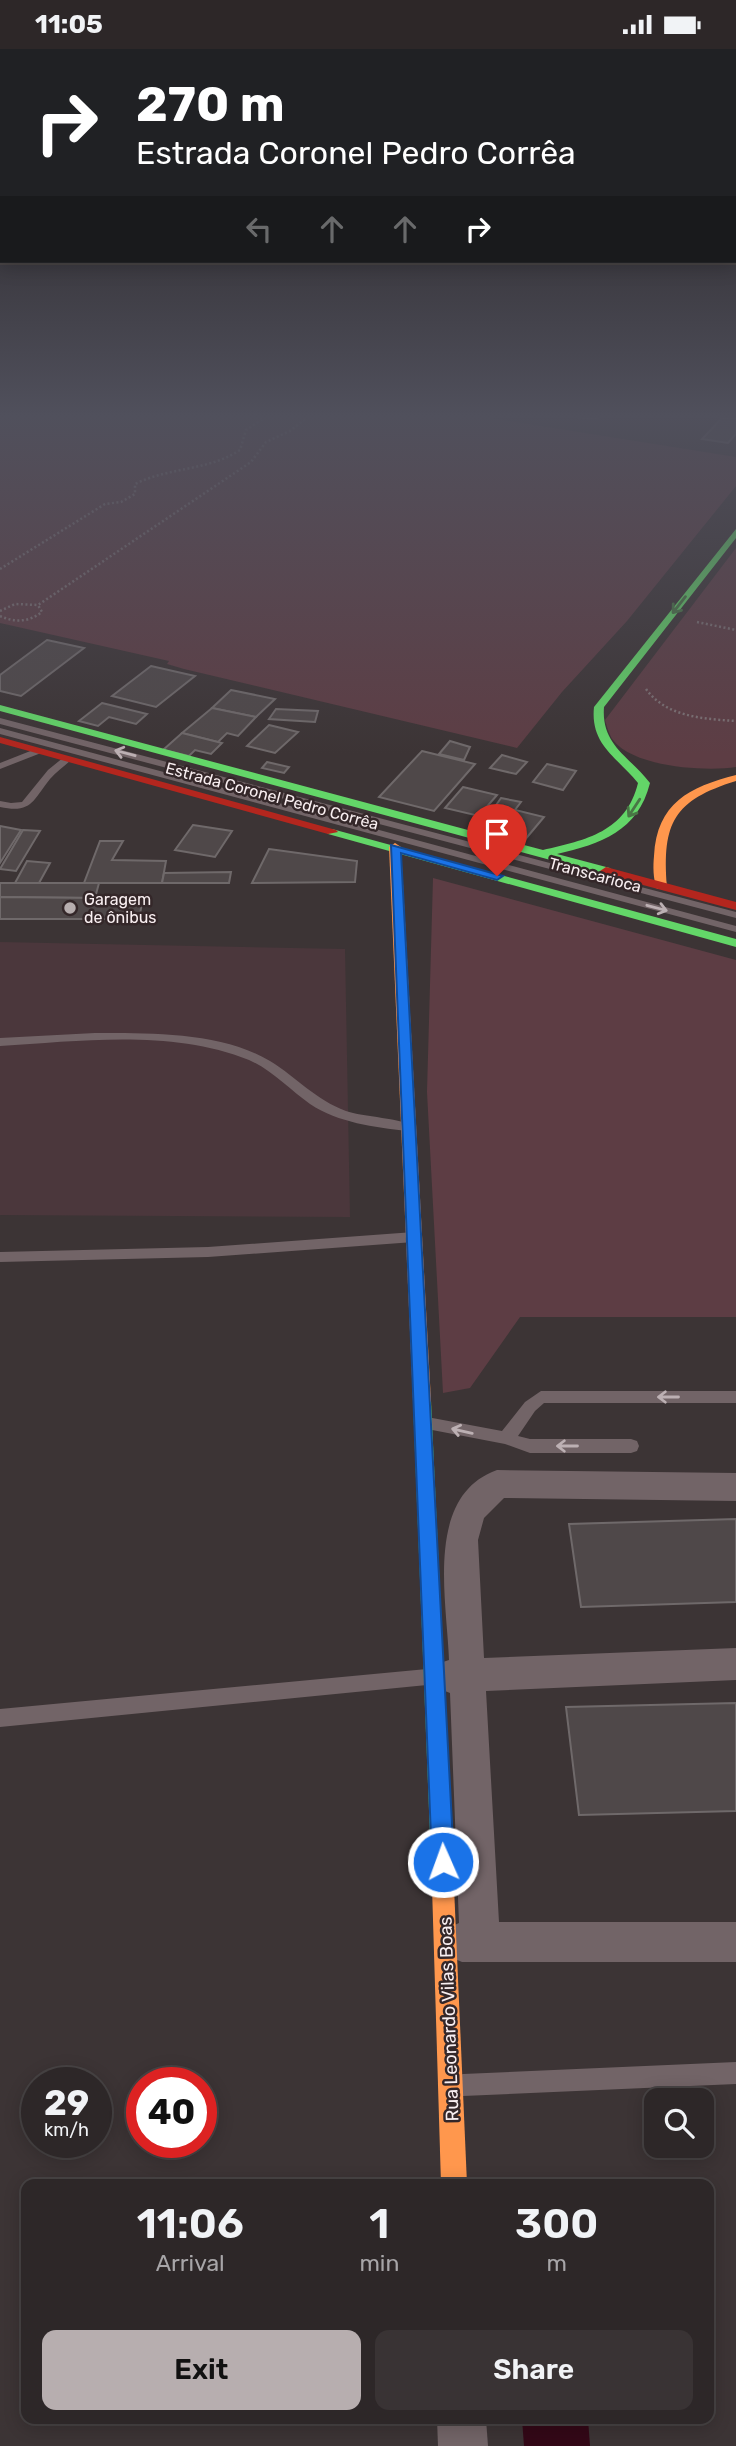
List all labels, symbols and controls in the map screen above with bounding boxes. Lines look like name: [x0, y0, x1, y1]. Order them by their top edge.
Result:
text: 11:05: [35, 9, 103, 40]
text: 270 m: [136, 75, 285, 133]
icon: right: [21, 77, 112, 168]
text: Estrada Coronel Pedro Corrêa: [136, 134, 576, 172]
icon: left: [240, 210, 278, 248]
icon: ahead: [313, 210, 351, 248]
icon: ahead: [386, 210, 424, 248]
icon: right: [459, 210, 497, 248]
one-way arrow: [671, 596, 686, 614]
one-way arrow: [115, 746, 137, 759]
street label: Estrada Coronel Pedro Corrêa: [163, 758, 381, 834]
one-way arrow: [626, 797, 640, 817]
pin: [467, 804, 527, 876]
icon: arrive: [478, 815, 516, 853]
street label: Transcarioca: [547, 854, 643, 896]
place label: Garagem de ônibus: [84, 890, 156, 927]
marker: Garagem de ônibus: [62, 900, 78, 916]
one-way arrow: [646, 902, 668, 915]
one-way arrow: [657, 1390, 680, 1404]
one-way arrow: [451, 1423, 473, 1436]
one-way arrow: [556, 1440, 579, 1453]
position arrow: [406, 1825, 480, 1899]
street label: Rua Leonardo Vilas Boas: [434, 1916, 464, 2122]
speed limit sign: 40: [126, 2067, 217, 2158]
text: 29: [44, 2082, 89, 2124]
map controls: [644, 2088, 714, 2158]
button: search: [644, 2088, 714, 2158]
text: km/h: [44, 2119, 89, 2141]
text: 11:06: [137, 2199, 244, 2249]
text: 1: [369, 2199, 389, 2249]
text: 300: [515, 2199, 598, 2249]
text: Arrival: [156, 2249, 225, 2277]
text: min: [359, 2249, 399, 2277]
text: m: [546, 2249, 567, 2277]
button: Exit: [42, 2330, 361, 2410]
button: Share: [375, 2330, 693, 2410]

